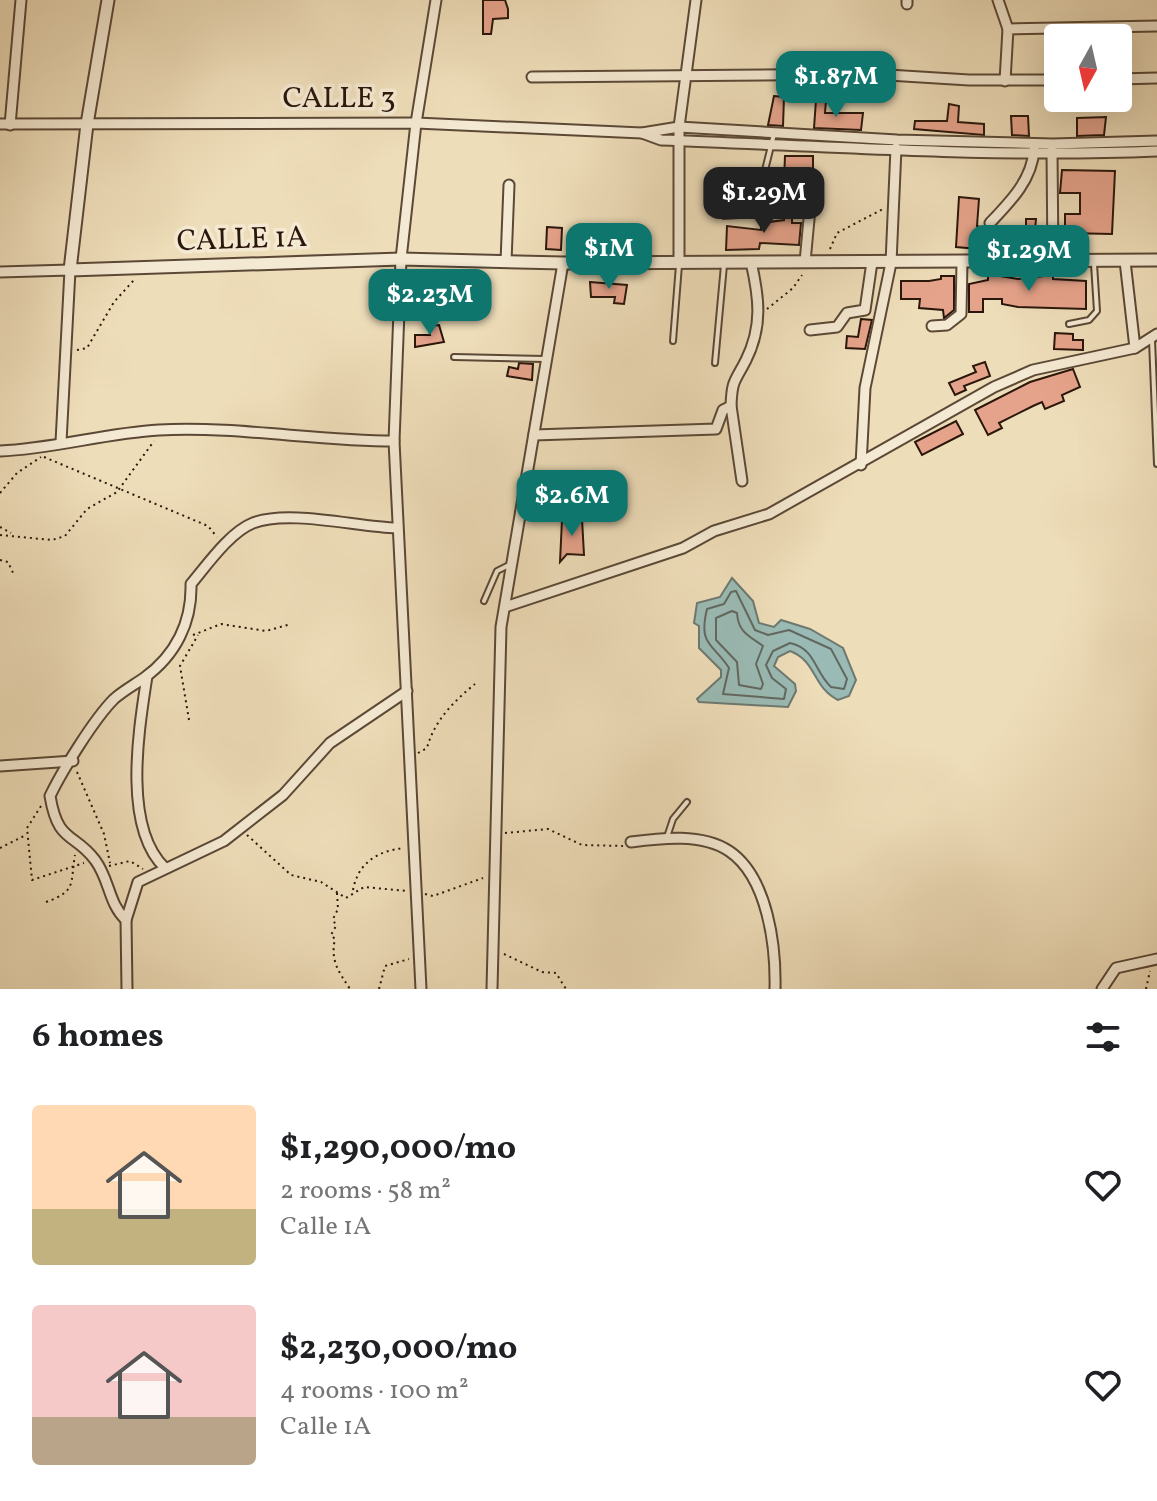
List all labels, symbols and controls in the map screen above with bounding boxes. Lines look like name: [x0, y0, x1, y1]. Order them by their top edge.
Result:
north arrow: [1044, 24, 1132, 112]
map controls: [1044, 24, 1132, 112]
pin: $1.87M: [771, 51, 901, 119]
text: $1.87M: [794, 59, 878, 95]
street label: CALLE 3: [282, 78, 396, 120]
pin: $1.29M: [699, 167, 829, 235]
text: $1.29M: [721, 175, 807, 211]
street label: CALLE 1A: [176, 217, 308, 263]
pin: $1M: [570, 223, 648, 291]
pin: $1.29M: [964, 225, 1094, 293]
text: $1M: [584, 231, 634, 267]
text: $1.29M: [986, 233, 1072, 269]
pin: $2.23M: [365, 269, 495, 337]
text: $2.23M: [387, 277, 473, 313]
pin: $2.6M: [516, 470, 628, 538]
text: $2.6M: [535, 478, 609, 514]
text: 6 homes: [32, 1014, 164, 1061]
icon: filters: [1081, 1015, 1125, 1059]
text: $1,290,000/mo: [280, 1126, 516, 1173]
icon: home: [96, 1137, 192, 1233]
icon: heart: [1081, 1163, 1125, 1207]
text: 2 rooms · 58 m²: [280, 1173, 451, 1209]
text: Calle 1A: [280, 1209, 371, 1245]
text: $2,230,000/mo: [280, 1326, 518, 1373]
icon: home: [96, 1337, 192, 1433]
icon: heart: [1081, 1363, 1125, 1407]
text: 4 rooms · 100 m²: [280, 1373, 469, 1409]
text: Calle 1A: [280, 1409, 371, 1445]

